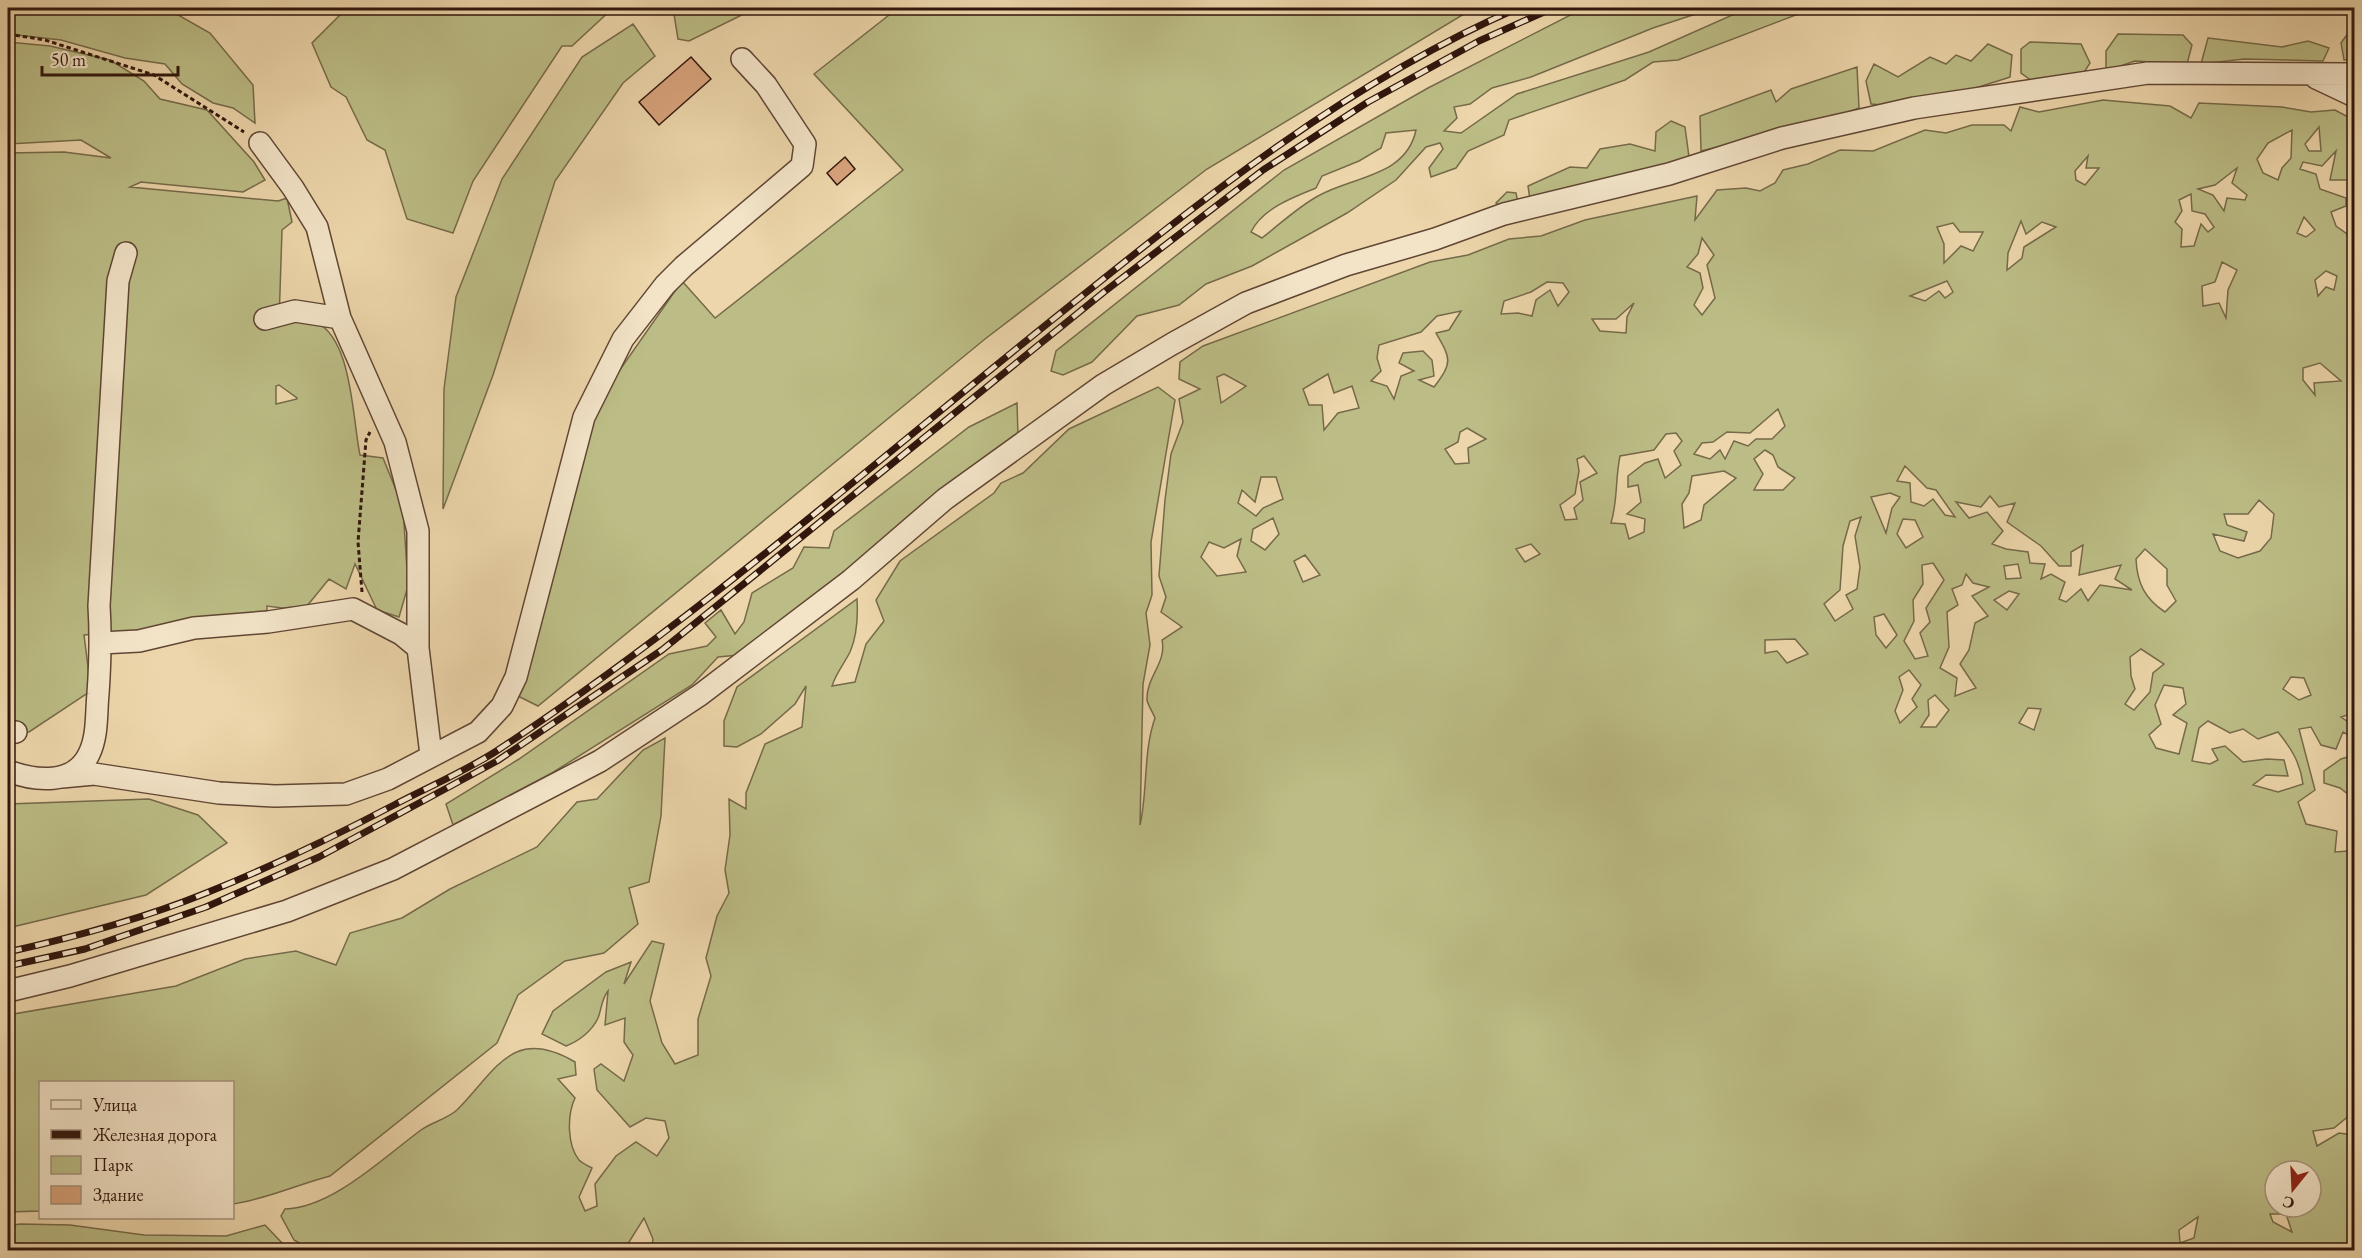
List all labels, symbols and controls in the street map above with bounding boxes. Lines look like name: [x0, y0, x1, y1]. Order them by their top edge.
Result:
scale bar: [42, 39, 178, 77]
text: 50 m: [51, 48, 86, 71]
legend: [39, 1081, 234, 1219]
text: Улица: [92, 1093, 138, 1116]
text: Железная дорога: [92, 1123, 218, 1146]
text: Парк: [93, 1153, 133, 1176]
north arrow: [2263, 1159, 2323, 1219]
text: Здание: [93, 1183, 143, 1206]
text: С: [2280, 1191, 2297, 1215]

